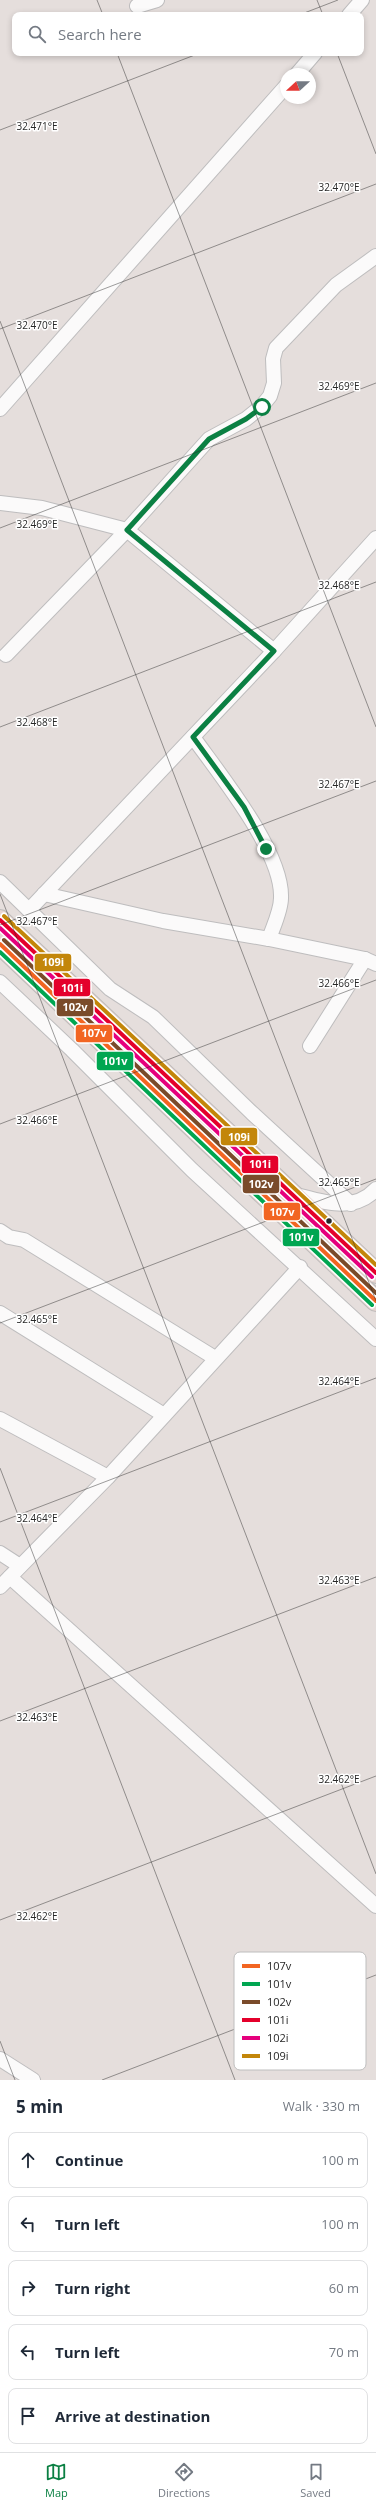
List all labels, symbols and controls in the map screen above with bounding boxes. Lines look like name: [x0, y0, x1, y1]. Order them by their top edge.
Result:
search box: [12, 12, 364, 56]
icon: search: [26, 23, 48, 45]
text: Search here: [58, 24, 142, 44]
north arrow: [280, 68, 316, 104]
text: 32.471°E: [16, 119, 58, 133]
text: 32.470°E: [318, 180, 360, 194]
text: 32.470°E: [16, 318, 58, 332]
text: 32.469°E: [318, 379, 360, 393]
route start: [253, 398, 271, 416]
text: 32.469°E: [16, 517, 58, 531]
text: 32.468°E: [318, 578, 360, 592]
text: 32.468°E: [16, 715, 58, 729]
text: 32.467°E: [318, 777, 360, 791]
route end: [257, 840, 275, 858]
text: 32.467°E: [16, 914, 58, 928]
line badge: 109i: [34, 953, 72, 972]
text: 109i: [42, 954, 64, 969]
text: 32.466°E: [318, 976, 360, 990]
line badge: 101i: [53, 978, 91, 997]
text: 101i: [61, 980, 83, 995]
line badge: 102v: [56, 998, 94, 1017]
text: 102v: [62, 999, 88, 1014]
line badge: 107v: [75, 1024, 113, 1043]
text: 107v: [81, 1025, 107, 1040]
line badge: 101v: [96, 1051, 134, 1071]
text: 101v: [102, 1053, 128, 1068]
text: 32.466°E: [16, 1113, 58, 1127]
line badge: 109i: [220, 1127, 258, 1146]
text: 109i: [228, 1129, 250, 1144]
line badge: 101i: [241, 1155, 279, 1174]
text: 101i: [249, 1156, 271, 1171]
line badge: 102v: [242, 1174, 280, 1194]
text: 32.465°E: [318, 1175, 360, 1189]
text: 102v: [248, 1176, 274, 1191]
line badge: 107v: [263, 1202, 301, 1221]
text: 107v: [269, 1204, 295, 1219]
unlabelled marker: [324, 1216, 334, 1226]
line badge: 101v: [282, 1228, 320, 1247]
text: 101v: [288, 1229, 314, 1244]
text: 32.465°E: [16, 1312, 58, 1326]
text: 32.464°E: [318, 1374, 360, 1388]
text: 32.464°E: [16, 1511, 58, 1525]
text: 32.463°E: [318, 1573, 360, 1587]
text: 32.463°E: [16, 1710, 58, 1724]
text: 32.462°E: [318, 1772, 360, 1786]
text: 32.462°E: [16, 1909, 58, 1923]
legend: [234, 1952, 366, 2070]
text: 107v: [267, 1958, 292, 1973]
text: 101v: [267, 1976, 292, 1991]
text: 102v: [267, 1994, 292, 2009]
text: 101i: [267, 2012, 289, 2027]
text: 102i: [267, 2030, 289, 2045]
text: 109i: [267, 2048, 289, 2063]
text: 5 min: [16, 2095, 63, 2118]
text: Walk · 330 m: [283, 2097, 360, 2115]
icon: ahead: [17, 2149, 39, 2171]
text: Continue: [55, 2150, 123, 2170]
text: 100 m: [321, 2151, 359, 2169]
icon: left: [17, 2213, 39, 2235]
text: Turn left: [55, 2214, 120, 2234]
text: 100 m: [321, 2215, 359, 2233]
icon: right: [17, 2277, 39, 2299]
text: Turn right: [55, 2278, 130, 2298]
text: 60 m: [329, 2279, 359, 2297]
icon: left: [17, 2341, 39, 2363]
text: Turn left: [55, 2342, 120, 2362]
text: 70 m: [329, 2343, 359, 2361]
icon: arrive: [17, 2405, 39, 2427]
text: Arrive at destination: [55, 2406, 210, 2426]
tab: Map: [45, 2461, 68, 2500]
tab: Directions: [158, 2461, 210, 2500]
tab: Saved: [300, 2461, 331, 2500]

